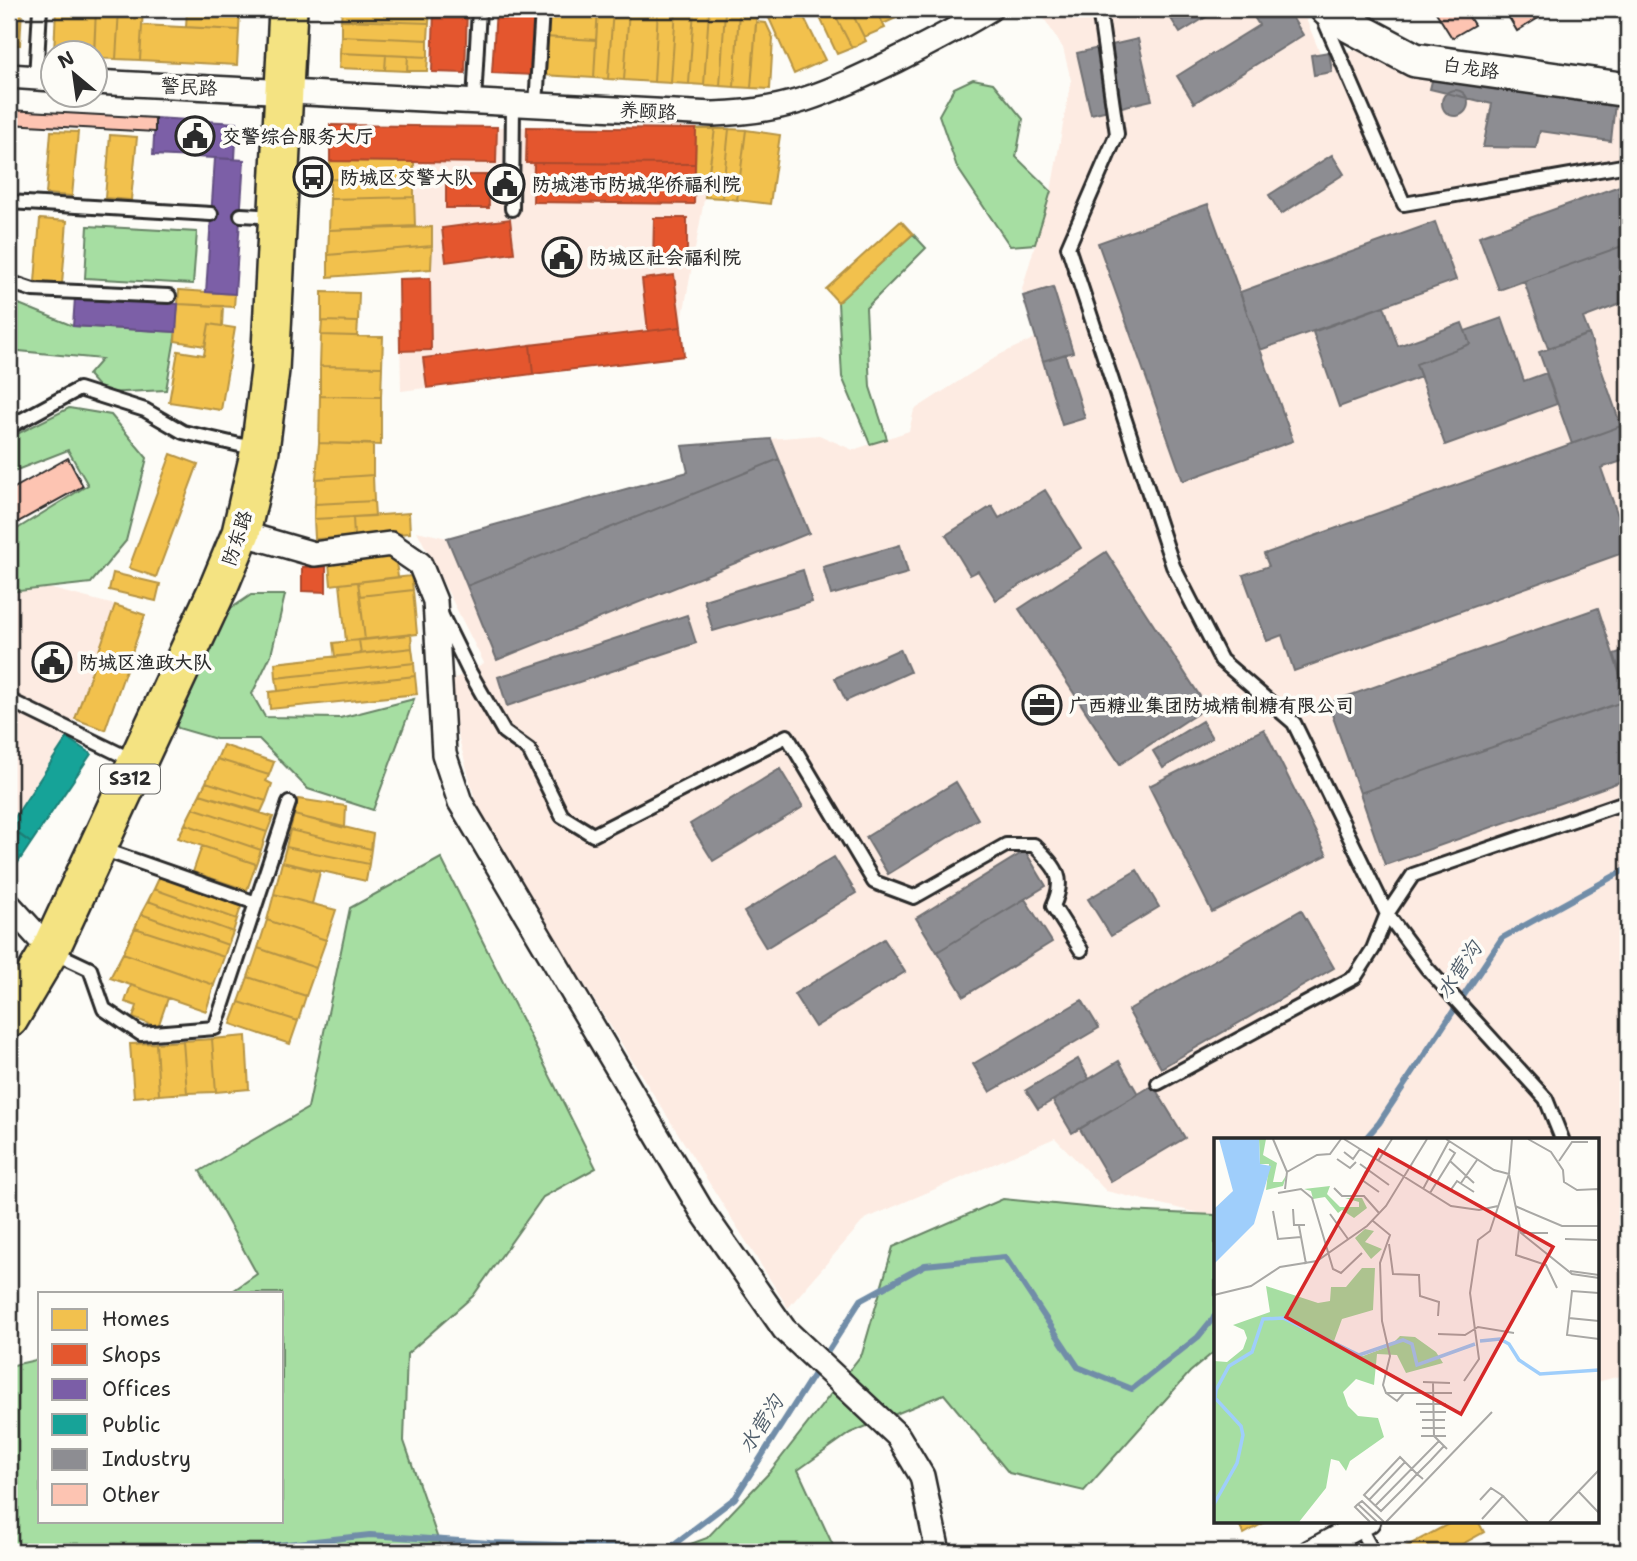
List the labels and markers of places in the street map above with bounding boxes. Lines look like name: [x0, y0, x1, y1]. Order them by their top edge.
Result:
public building icon: 交警综合服务大厅: [174, 115, 216, 157]
place label: 交警综合服务大厅: [222, 124, 374, 149]
bus stop icon: 防城区交警大队: [292, 156, 334, 198]
public building icon: 防城港市防城华侨福利院: [484, 163, 526, 205]
place label: 防城区交警大队: [340, 165, 473, 190]
place label: 防城港市防城华侨福利院: [532, 172, 741, 197]
public building icon: 防城区社会福利院: [541, 236, 583, 278]
place label: 防城区社会福利院: [589, 245, 741, 270]
public building icon: 防城区渔政大队: [31, 641, 73, 683]
place label: 防城区渔政大队: [79, 650, 212, 675]
office icon: 广西糖业集团防城精制糖有限公司: [1021, 684, 1063, 726]
place label: 广西糖业集团防城精制糖有限公司: [1069, 693, 1354, 718]

